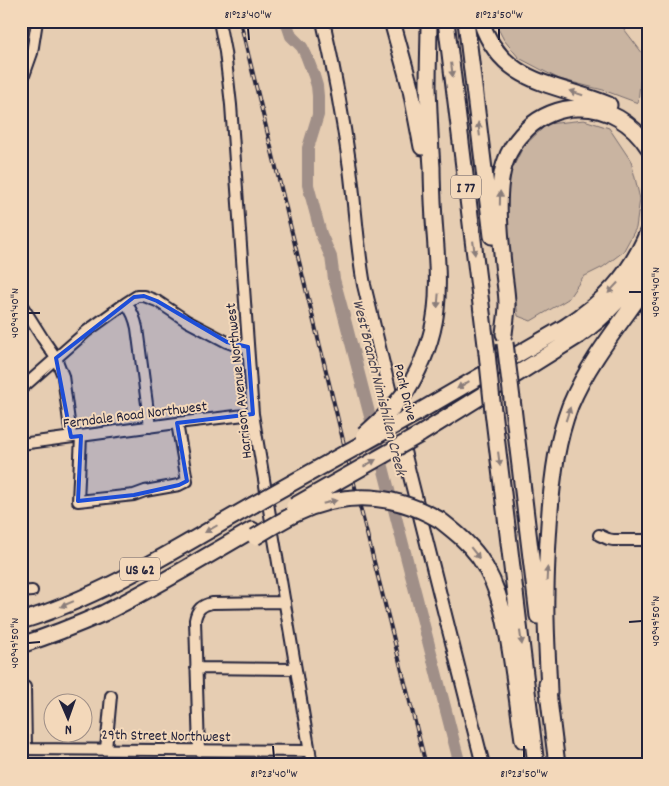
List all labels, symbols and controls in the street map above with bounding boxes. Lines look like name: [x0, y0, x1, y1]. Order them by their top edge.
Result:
text: 81°23'40"W: [225, 7, 272, 24]
text: 81°23'50"W: [475, 7, 523, 24]
one-way arrow: [448, 62, 456, 78]
one-way arrow: [568, 89, 583, 97]
one-way arrow: [475, 121, 483, 137]
road number: I 77: [451, 176, 481, 198]
one-way arrow: [496, 190, 504, 206]
one-way arrow: [470, 241, 478, 257]
text: 40°49'40"N: [648, 267, 665, 317]
one-way arrow: [607, 282, 619, 294]
text: 40°49'40"N: [7, 288, 24, 338]
one-way arrow: [433, 294, 441, 310]
water label: West Branch Nimishillen Creek: [346, 297, 412, 479]
street label: Harrison Avenue Northwest: [221, 301, 259, 460]
street label: Park Drive: [386, 362, 422, 424]
one-way arrow: [456, 381, 469, 390]
street label: Ferndale Road Northwest: [62, 396, 209, 436]
one-way arrow: [565, 406, 572, 421]
one-way arrow: [495, 451, 503, 467]
one-way arrow: [363, 459, 378, 467]
one-way arrow: [323, 498, 338, 506]
one-way arrow: [203, 525, 218, 533]
one-way arrow: [470, 546, 481, 559]
road number: US 62: [120, 558, 160, 580]
one-way arrow: [543, 566, 551, 582]
text: 40°49'50"N: [648, 596, 665, 646]
one-way arrow: [60, 601, 74, 609]
text: 40°49'50"N: [7, 618, 24, 668]
one-way arrow: [517, 630, 525, 646]
north arrow: [42, 694, 92, 744]
text: N: [64, 719, 72, 739]
street label: 29th Street Northwest: [101, 725, 231, 749]
text: 81°23'40"W: [251, 766, 298, 783]
text: 81°23'50"W: [500, 766, 548, 783]

